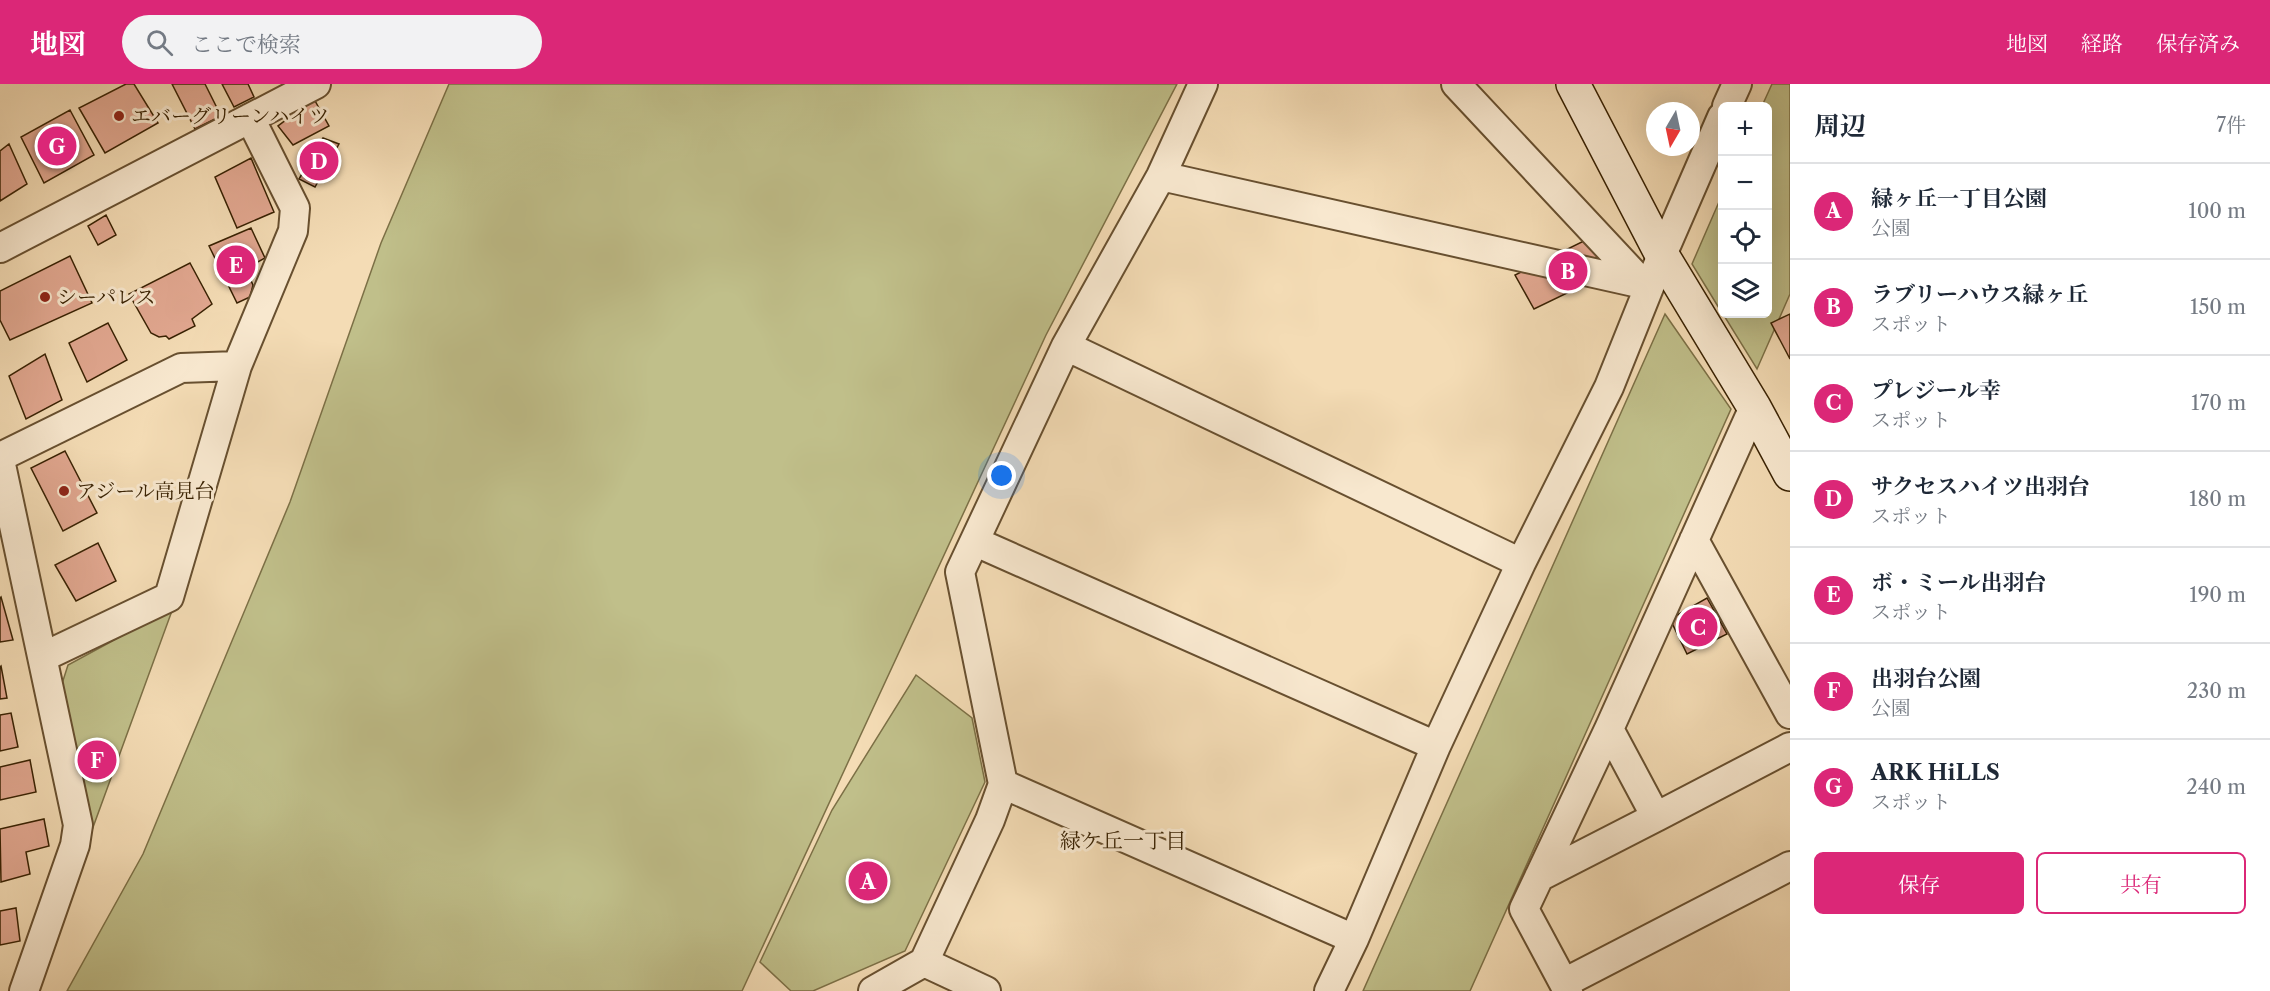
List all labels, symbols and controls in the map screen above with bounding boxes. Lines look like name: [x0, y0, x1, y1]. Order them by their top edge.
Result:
search box: [122, 15, 542, 69]
icon: search: [143, 26, 176, 59]
text: 地図: [30, 27, 86, 61]
text: ここで検索: [191, 31, 301, 58]
text: 地図: [2006, 31, 2048, 56]
text: 経路: [2081, 31, 2123, 56]
text: 保存済み: [2156, 31, 2240, 56]
north arrow: [1646, 102, 1700, 156]
map controls: [1718, 102, 1772, 318]
button: +: [1718, 102, 1772, 156]
place label: エバーグリーンハイツ: [131, 104, 329, 128]
marker: エバーグリーンハイツ: [112, 109, 126, 123]
text: 周辺: [1814, 110, 1866, 142]
text: 7件: [2216, 113, 2246, 137]
pin: G: [38, 124, 76, 168]
pin: D: [300, 138, 338, 184]
button: −: [1718, 156, 1772, 210]
text: 緑ヶ丘一丁目公園: [1871, 185, 2047, 212]
text: A: [1826, 199, 1841, 223]
text: 100 m: [2188, 199, 2246, 223]
button: locate: [1718, 210, 1772, 264]
text: 公園: [1871, 216, 1911, 240]
pin: E: [216, 242, 256, 288]
pin: B: [1548, 248, 1588, 294]
button: layers: [1718, 264, 1772, 318]
text: ラブリーハウス緑ヶ丘: [1871, 281, 2088, 308]
place label: シーパレス: [57, 285, 155, 309]
marker: シーパレス: [38, 290, 52, 304]
text: B: [1826, 295, 1841, 319]
text: 150 m: [2190, 295, 2246, 319]
text: スポット: [1871, 312, 1951, 336]
text: プレジール幸: [1871, 377, 2001, 404]
text: C: [1825, 391, 1842, 415]
text: 170 m: [2191, 391, 2246, 415]
text: スポット: [1871, 408, 1951, 432]
your location: [987, 461, 1016, 490]
text: サクセスハイツ出羽台: [1871, 473, 2090, 500]
place label: アジール高見台: [76, 479, 215, 503]
marker: アジール高見台: [57, 484, 71, 498]
text: D: [1825, 487, 1842, 511]
text: 180 m: [2189, 487, 2246, 511]
text: スポット: [1871, 504, 1951, 528]
text: ボ・ミール出羽台: [1871, 569, 2047, 596]
text: E: [1826, 583, 1841, 607]
text: 190 m: [2189, 583, 2246, 607]
text: スポット: [1871, 600, 1951, 624]
pin: C: [1678, 604, 1718, 650]
text: 出羽台公園: [1871, 665, 1981, 692]
text: F: [1827, 679, 1840, 703]
text: 230 m: [2187, 679, 2246, 703]
text: 公園: [1871, 696, 1911, 720]
pin: F: [78, 738, 116, 782]
text: ARK HiLLS: [1871, 759, 2000, 786]
text: G: [1825, 775, 1842, 799]
text: 240 m: [2186, 775, 2246, 799]
text: スポット: [1871, 790, 1951, 814]
district label: 緑ケ丘一丁目: [1060, 828, 1186, 853]
button: 保存: [1814, 852, 2024, 914]
button: 共有: [2036, 852, 2246, 914]
pin: A: [848, 858, 888, 904]

